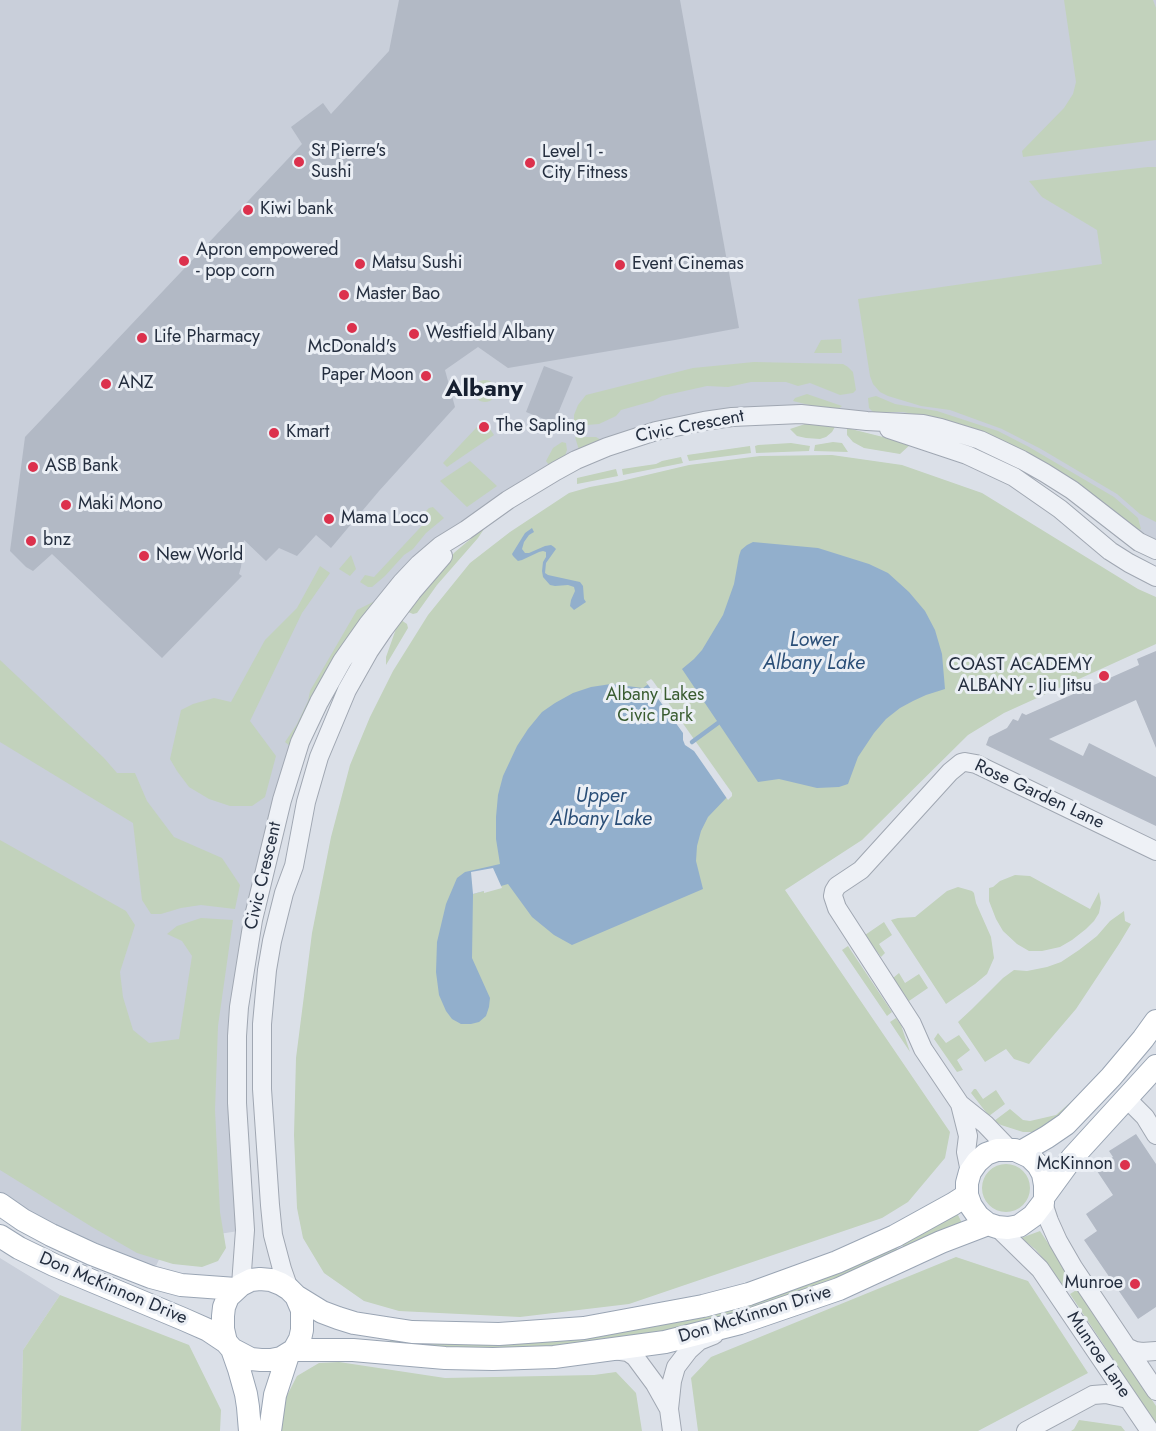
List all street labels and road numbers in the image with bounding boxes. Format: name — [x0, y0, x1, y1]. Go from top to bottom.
street label: Civic Crescent — [634, 406, 746, 448]
street label: Rose Garden Lane — [971, 756, 1107, 834]
street label: Civic Crescent — [241, 820, 287, 932]
street label: Don McKinnon Drive — [36, 1248, 190, 1330]
street label: Don McKinnon Drive — [676, 1281, 834, 1349]
street label: Munroe Lane — [1061, 1308, 1135, 1402]

